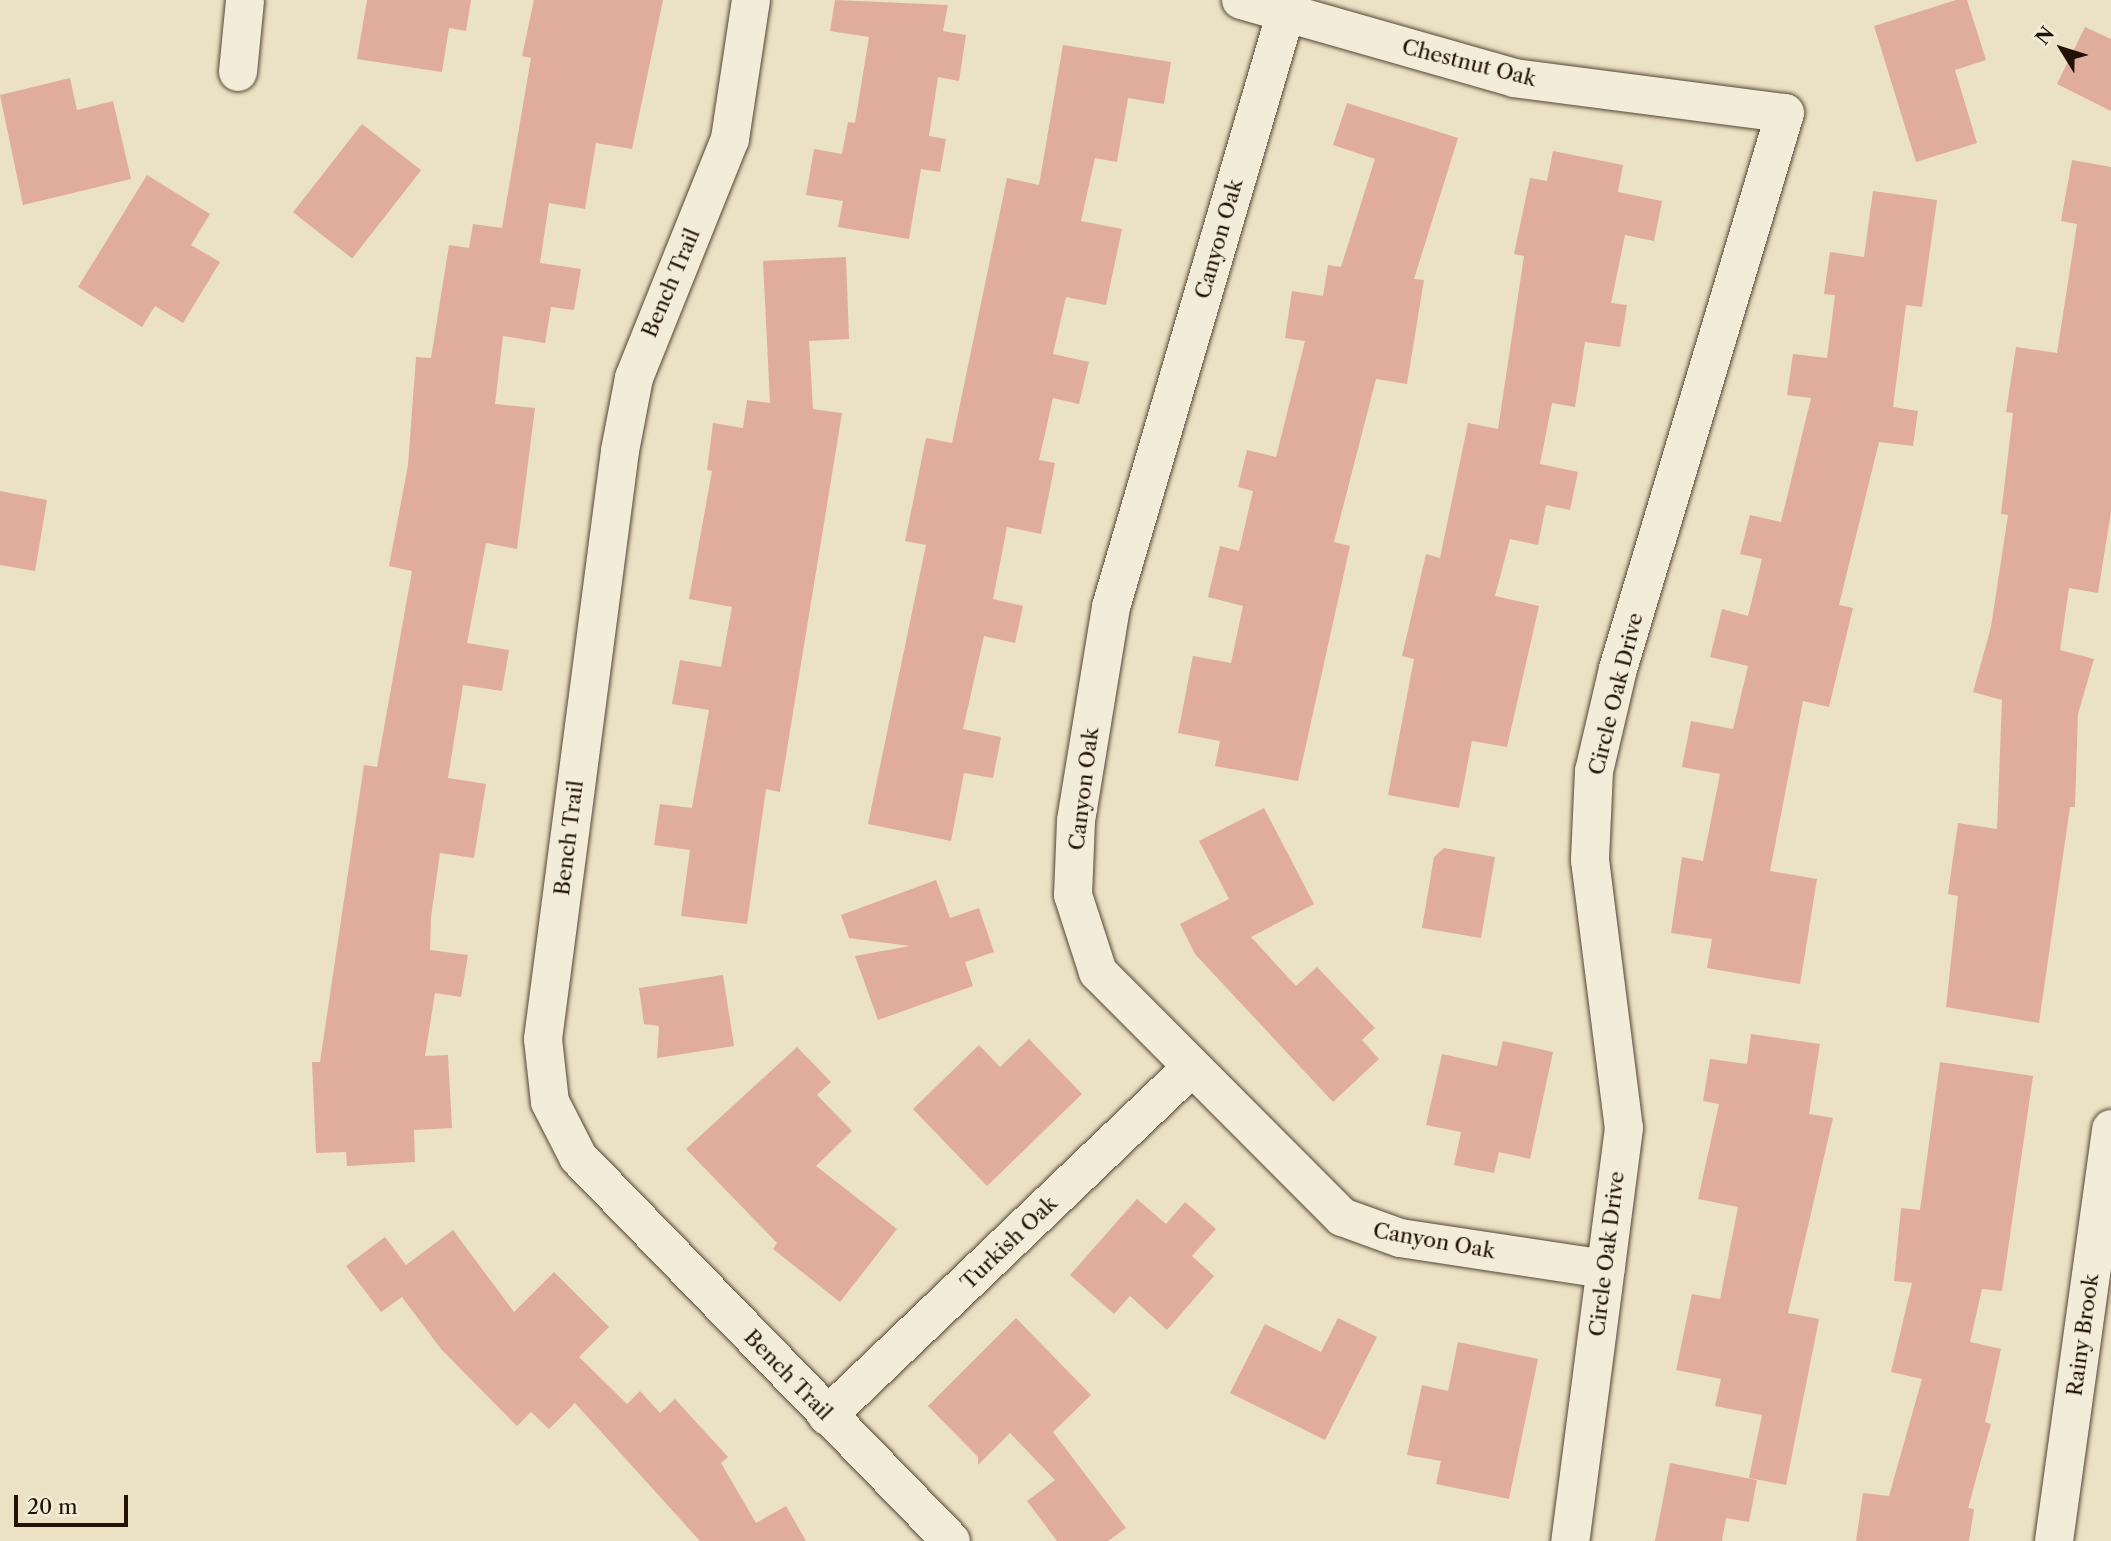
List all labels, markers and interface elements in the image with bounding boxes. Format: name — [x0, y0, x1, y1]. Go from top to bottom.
north arrow — [2027, 14, 2097, 84]
text: N — [2031, 22, 2059, 49]
street label: Chestnut Oak — [1399, 34, 1539, 92]
street label: Canyon Oak — [1190, 176, 1248, 302]
street label: Bench Trail — [637, 225, 705, 341]
street label: Circle Oak Drive — [1584, 610, 1648, 778]
street label: Canyon Oak — [1064, 726, 1104, 852]
street label: Bench Trail — [549, 779, 589, 897]
street label: Circle Oak Drive — [1584, 1170, 1630, 1338]
street label: Turkish Oak — [956, 1191, 1062, 1295]
street label: Canyon Oak — [1371, 1218, 1497, 1264]
street label: Rainy Brook — [2062, 1272, 2104, 1398]
street label: Bench Trail — [739, 1324, 837, 1426]
scale bar — [18, 1482, 131, 1526]
text: 20 m — [27, 1494, 78, 1519]

